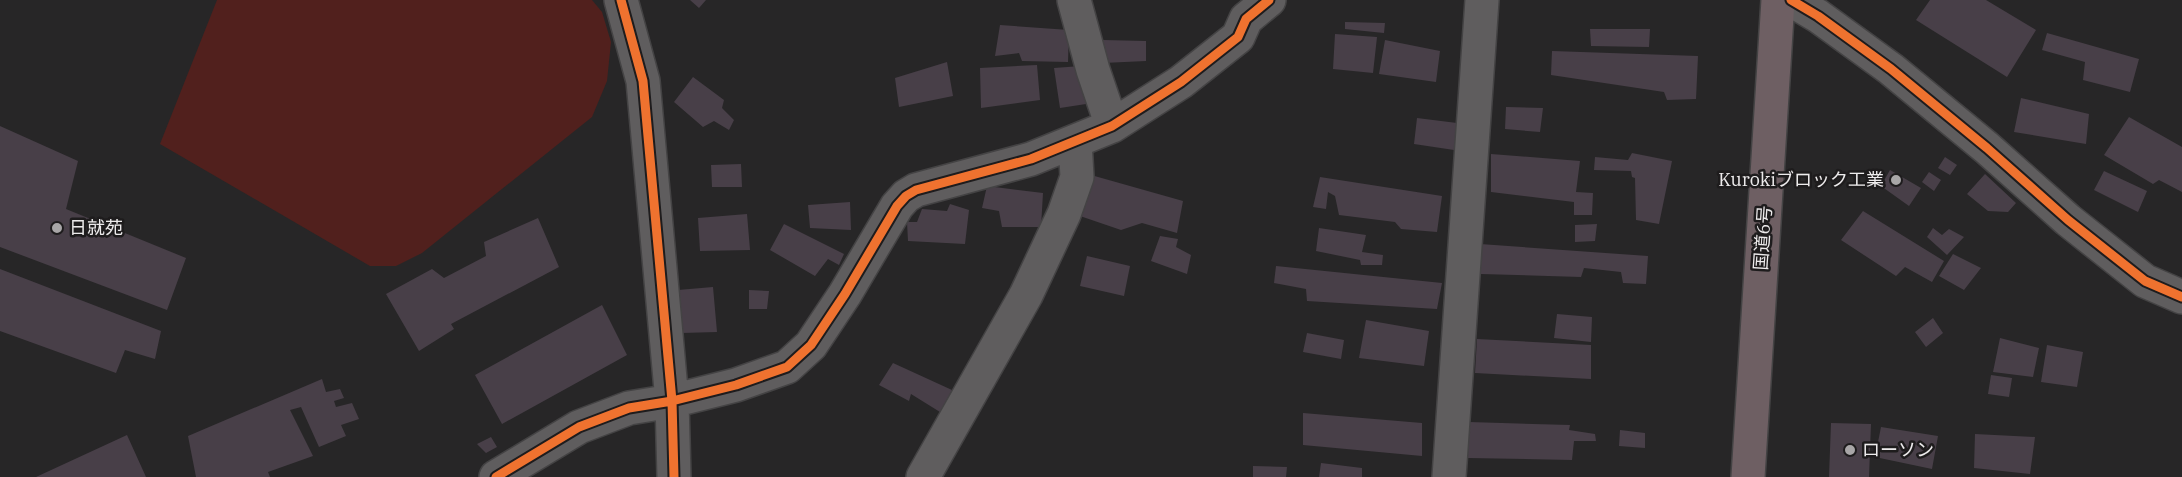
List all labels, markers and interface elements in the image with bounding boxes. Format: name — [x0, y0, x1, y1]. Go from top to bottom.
place label: Kurokiブロック工業 — [1718, 168, 1884, 191]
marker: Kurokiブロック工業 — [1889, 173, 1903, 187]
street label: 国道6号 — [1749, 205, 1776, 271]
place label: 日就苑 — [69, 216, 123, 239]
marker: 日就苑 — [50, 221, 64, 235]
place label: ローソン — [1862, 438, 1934, 461]
marker: ローソン — [1843, 443, 1857, 457]

